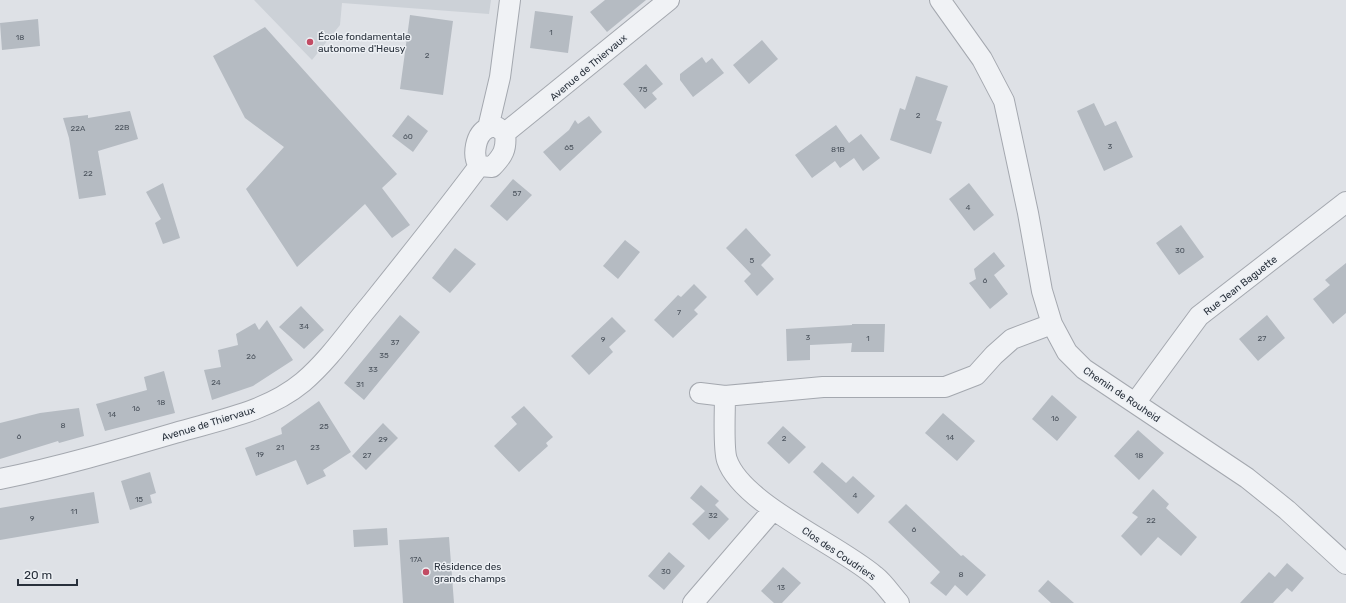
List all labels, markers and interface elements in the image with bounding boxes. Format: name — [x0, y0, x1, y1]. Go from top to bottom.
house number: 1 — [549, 28, 553, 37]
place label: École fondamentale autonome d'Heusy — [318, 31, 411, 55]
street label: Avenue de Thiervaux — [548, 32, 630, 104]
house number: 18 — [16, 33, 24, 42]
marker: École fondamentale autonome d'Heusy — [305, 37, 315, 47]
house number: 2 — [425, 51, 430, 60]
house number: 75 — [639, 85, 648, 94]
house number: 2 — [916, 111, 921, 120]
house number: 22B — [115, 123, 129, 132]
house number: 22A — [71, 124, 86, 133]
house number: 60 — [403, 132, 413, 141]
house number: 3 — [1108, 142, 1113, 151]
house number: 65 — [564, 143, 574, 152]
house number: 81B — [831, 145, 845, 154]
house number: 22 — [83, 169, 93, 178]
house number: 57 — [513, 189, 521, 198]
house number: 4 — [966, 203, 971, 212]
house number: 30 — [1175, 246, 1185, 255]
street label: Rue Jean Baguette — [1202, 253, 1280, 318]
house number: 5 — [750, 256, 755, 265]
house number: 6 — [983, 276, 988, 285]
house number: 7 — [677, 308, 681, 317]
house number: 34 — [299, 322, 309, 331]
house number: 3 — [806, 333, 811, 342]
house number: 1 — [866, 334, 870, 343]
house number: 27 — [1258, 334, 1266, 343]
house number: 9 — [601, 335, 606, 344]
house number: 37 — [391, 338, 399, 347]
house number: 35 — [379, 351, 389, 360]
house number: 26 — [246, 352, 256, 361]
house number: 33 — [368, 365, 378, 374]
street label: Chemin de Rouheid — [1081, 365, 1162, 425]
house number: 24 — [211, 378, 221, 387]
house number: 31 — [356, 380, 364, 389]
house number: 18 — [157, 398, 165, 407]
house number: 16 — [132, 404, 140, 413]
street label: Avenue de Thiervaux — [160, 404, 257, 444]
house number: 14 — [108, 410, 116, 419]
house number: 16 — [1051, 414, 1059, 423]
house number: 8 — [60, 421, 66, 430]
house number: 25 — [319, 422, 329, 431]
house number: 6 — [17, 432, 22, 441]
house number: 14 — [946, 433, 954, 442]
house number: 2 — [782, 434, 787, 443]
house number: 29 — [378, 435, 388, 444]
house number: 21 — [276, 443, 284, 452]
house number: 23 — [310, 443, 320, 452]
house number: 19 — [256, 450, 264, 459]
house number: 27 — [363, 451, 371, 460]
house number: 18 — [1135, 451, 1143, 460]
house number: 4 — [853, 491, 858, 500]
house number: 15 — [135, 495, 143, 504]
house number: 11 — [71, 507, 77, 516]
house number: 32 — [708, 511, 718, 520]
house number: 9 — [30, 514, 35, 523]
house number: 22 — [1146, 516, 1156, 525]
street label: Clos des Coudriers — [799, 525, 878, 583]
house number: 6 — [912, 525, 917, 534]
house number: 17A — [410, 555, 423, 564]
scale bar — [18, 561, 77, 587]
place label: Résidence des grands champs — [434, 561, 506, 585]
marker: Résidence des grands champs — [421, 567, 431, 577]
house number: 30 — [661, 567, 671, 576]
text: 20 m — [24, 568, 52, 582]
house number: 8 — [958, 570, 964, 579]
house number: 13 — [777, 583, 785, 592]

